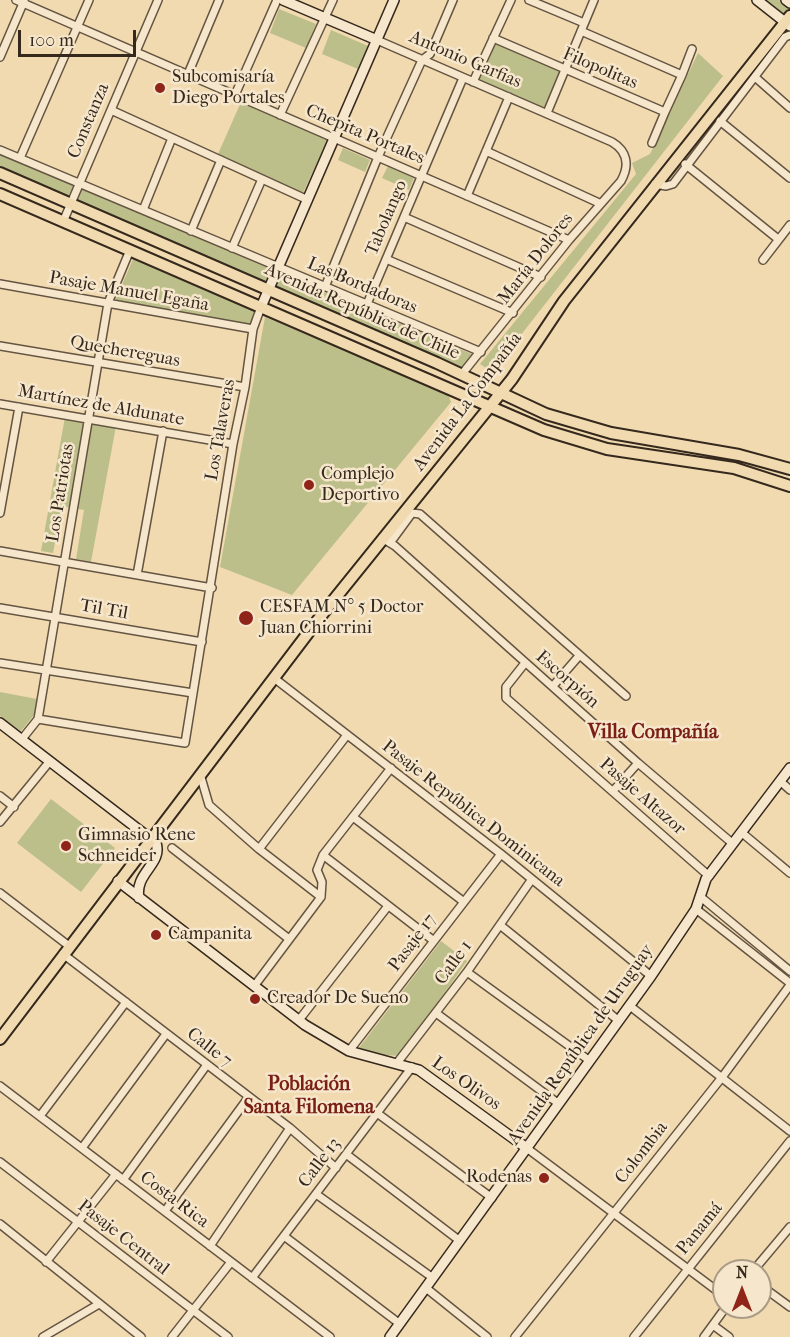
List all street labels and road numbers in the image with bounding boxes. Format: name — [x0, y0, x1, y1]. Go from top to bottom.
street label: Antonio Garfias — [406, 27, 524, 93]
street label: Filopolitas — [559, 44, 641, 94]
street label: Constanza — [63, 80, 115, 162]
street label: Chepita Portales — [302, 100, 428, 170]
street label: Tabolango — [361, 177, 413, 259]
street label: María Dolores — [494, 209, 578, 309]
street label: Las Bordadoras — [304, 253, 420, 319]
street label: Avenida República de Chile — [261, 259, 463, 365]
street label: Pasaje Manuel Egaña — [47, 267, 211, 317]
street label: Avenida La Compañía — [409, 328, 527, 476]
street label: Quechereguas — [68, 332, 182, 372]
street label: Los Talaveras — [201, 378, 241, 482]
street label: Martínez de Aldunate — [16, 381, 186, 431]
street label: Los Patriotas — [43, 442, 79, 544]
street label: Til Til — [78, 595, 130, 625]
street label: Escorpión — [531, 647, 603, 713]
street label: Pasaje República Dominicana — [377, 736, 569, 892]
street label: Pasaje Altazor — [594, 754, 690, 840]
street label: Pasaje 17 — [384, 910, 442, 976]
street label: Calle 1 — [431, 937, 477, 989]
street label: Avenida República de Uruguay — [503, 941, 659, 1149]
street label: Calle 7 — [182, 1024, 236, 1072]
street label: Los Olivos — [427, 1052, 505, 1116]
street label: Colombia — [611, 1118, 673, 1188]
street label: Calle 13 — [294, 1134, 346, 1192]
street label: Costa Rica — [135, 1167, 213, 1233]
street label: Pasaje Central — [73, 1196, 173, 1280]
street label: Panamá — [672, 1198, 728, 1260]

